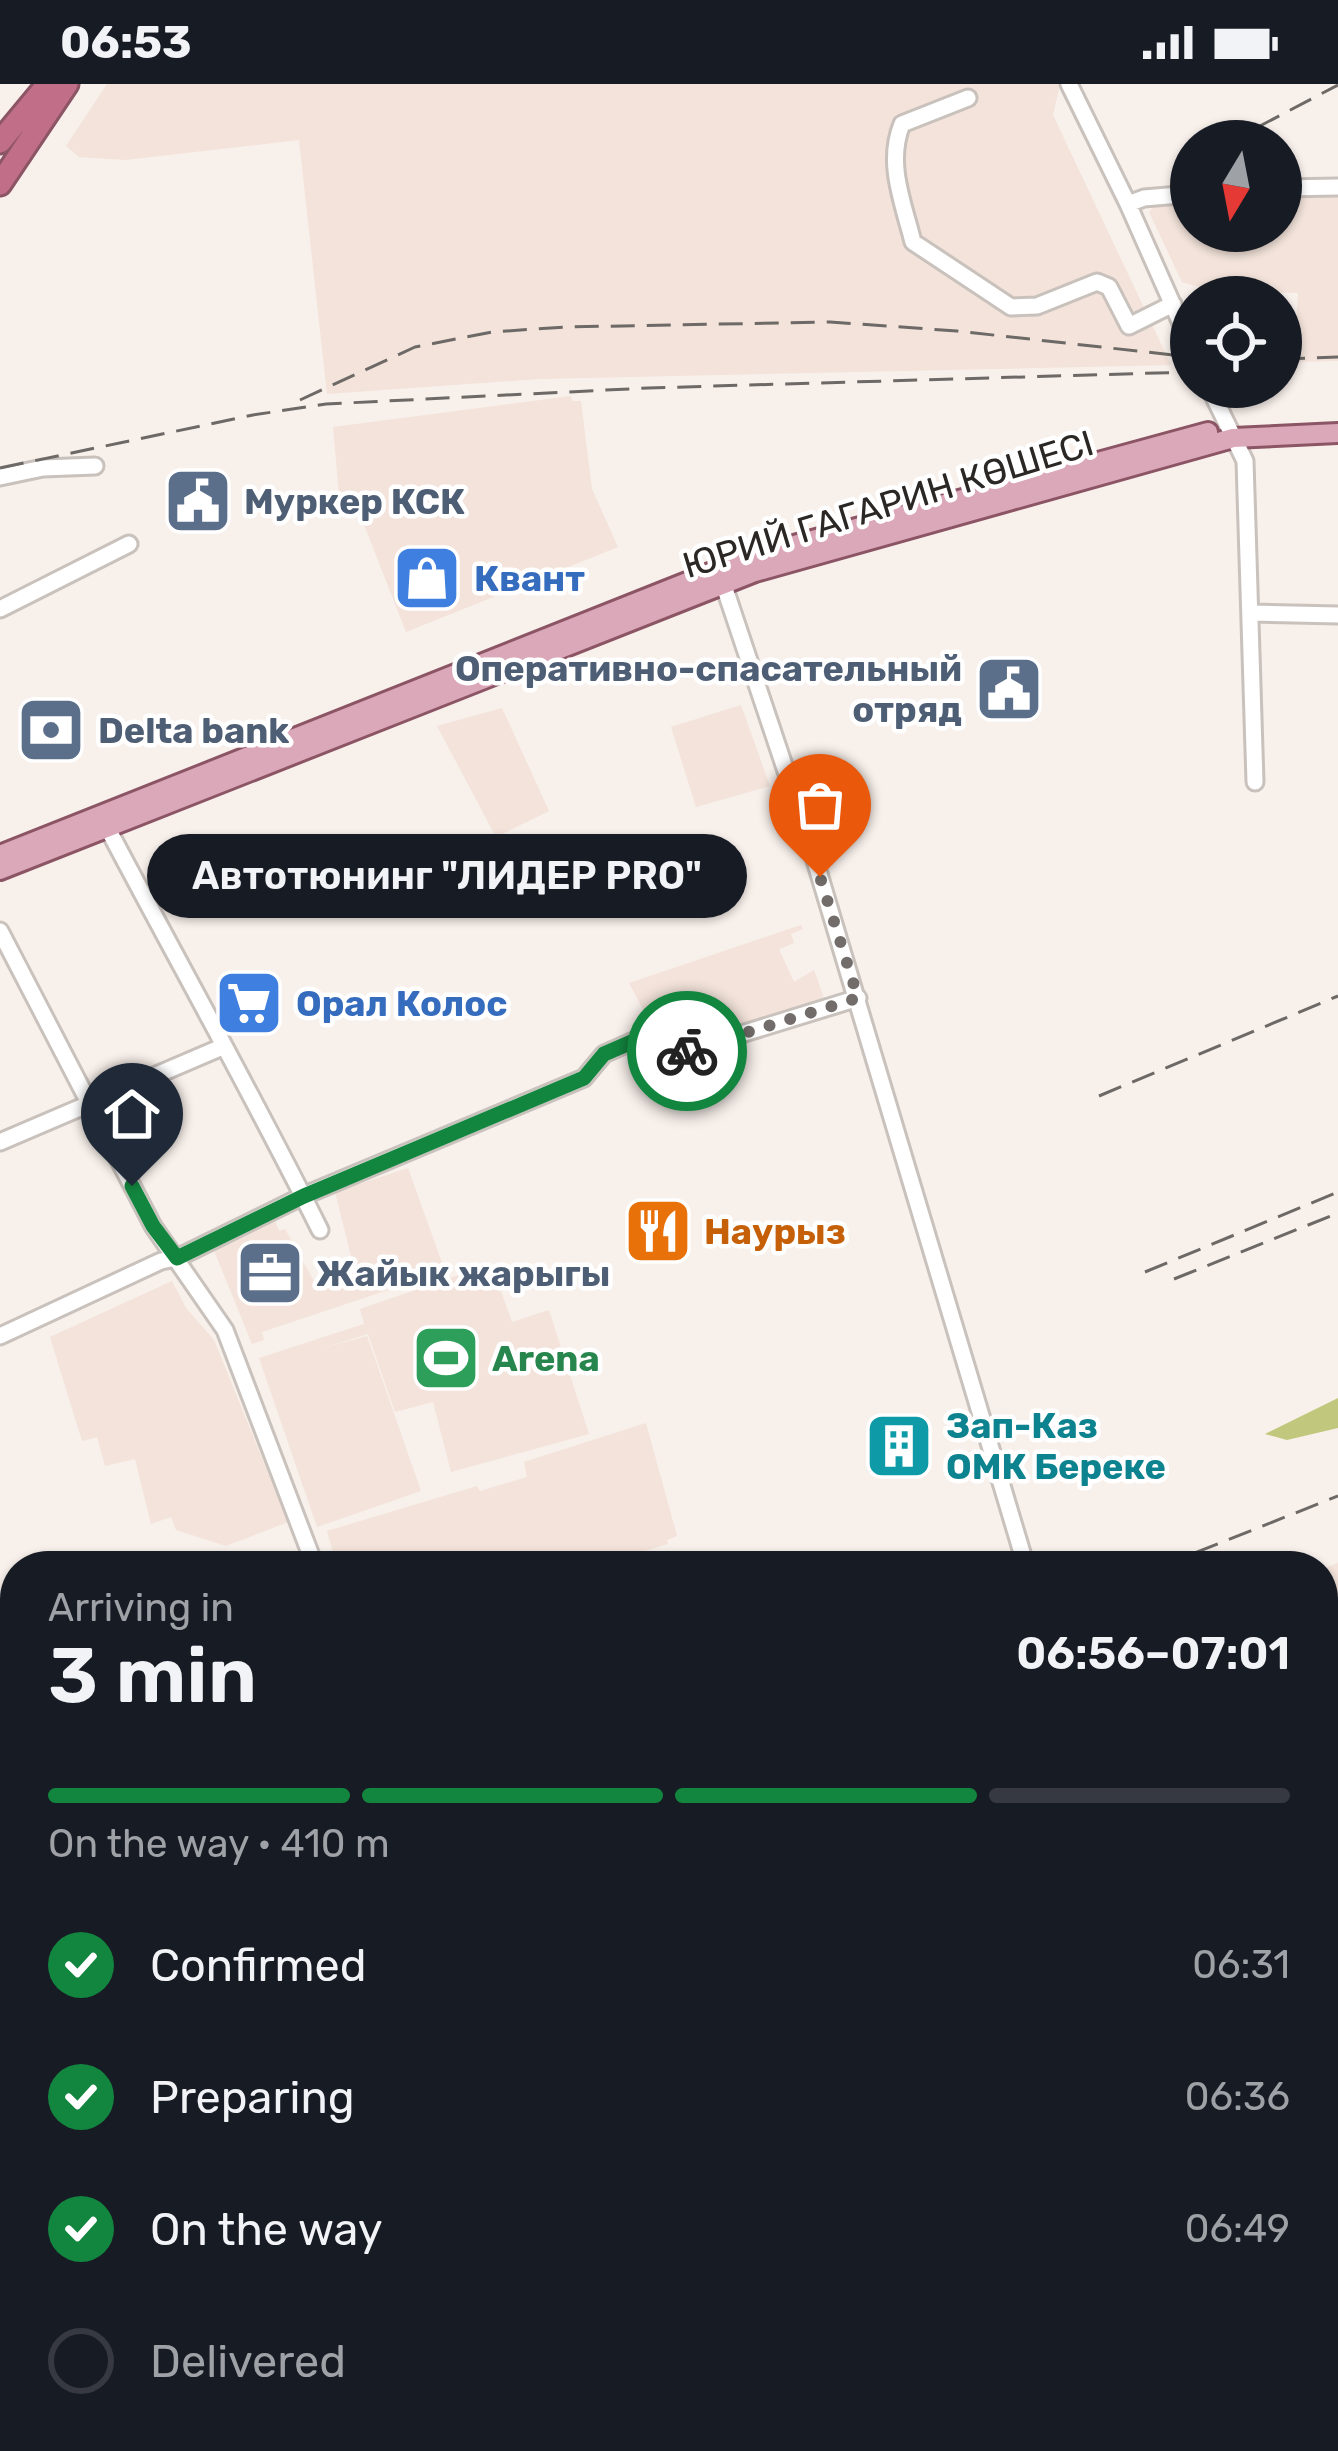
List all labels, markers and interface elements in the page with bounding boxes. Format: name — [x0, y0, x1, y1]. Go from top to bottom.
text: 06:53 — [60, 16, 192, 69]
north arrow — [1170, 120, 1302, 252]
map controls — [1170, 120, 1302, 408]
button: locate — [1170, 276, 1302, 408]
street label: ЮРИЙ ГАГАРИН КӨШЕСІ — [677, 421, 1099, 587]
public building icon: Муркер КСК — [163, 466, 233, 536]
place label: Муркер КСК — [244, 480, 465, 523]
shop icon: Квант — [392, 543, 462, 613]
place label: Квант — [474, 557, 585, 600]
place label: Оперативно-спасательный отряд — [455, 647, 962, 731]
public building icon: Оперативно-спасательный отряд — [974, 654, 1044, 724]
bank icon: Delta bank — [16, 695, 86, 765]
place label: Delta bank — [98, 709, 289, 752]
pin — [769, 754, 871, 877]
icon: bag — [787, 772, 853, 838]
callout: Автотюнинг "ЛИДЕР PRO" — [148, 835, 748, 919]
text: Автотюнинг "ЛИДЕР PRO" — [192, 853, 702, 899]
supermarket icon: Орал Колос — [214, 968, 284, 1038]
place label: Орал Колос — [296, 982, 507, 1025]
courier — [627, 991, 747, 1111]
icon: bike — [654, 1018, 720, 1084]
pin — [81, 1063, 183, 1186]
icon: home — [99, 1081, 165, 1147]
restaurant icon: Наурыз — [623, 1196, 693, 1266]
place label: Наурыз — [704, 1210, 846, 1253]
office icon: Жайык жарыгы — [235, 1238, 305, 1308]
place label: Жайык жарыгы — [316, 1252, 610, 1295]
sports icon: Arena — [411, 1323, 481, 1393]
place label: Arena — [492, 1337, 600, 1380]
place label: Зап-Каз ОМК Береке — [946, 1404, 1166, 1488]
building icon: Зап-Каз ОМК Береке — [864, 1411, 934, 1481]
text: Arriving in — [48, 1585, 234, 1631]
text: 06:56–07:01 — [1016, 1627, 1290, 1680]
text: 3 min — [48, 1629, 257, 1722]
text: On the way · 410 m — [48, 1821, 390, 1867]
icon: check — [48, 1932, 114, 1998]
text: Confirmed — [150, 1939, 367, 1992]
text: 06:31 — [1192, 1942, 1290, 1988]
icon: check — [48, 2064, 114, 2130]
text: Preparing — [150, 2071, 355, 2124]
text: 06:36 — [1185, 2074, 1290, 2120]
icon: check — [48, 2196, 114, 2262]
text: On the way — [150, 2203, 383, 2256]
text: 06:49 — [1185, 2206, 1290, 2252]
text: Delivered — [150, 2335, 346, 2388]

